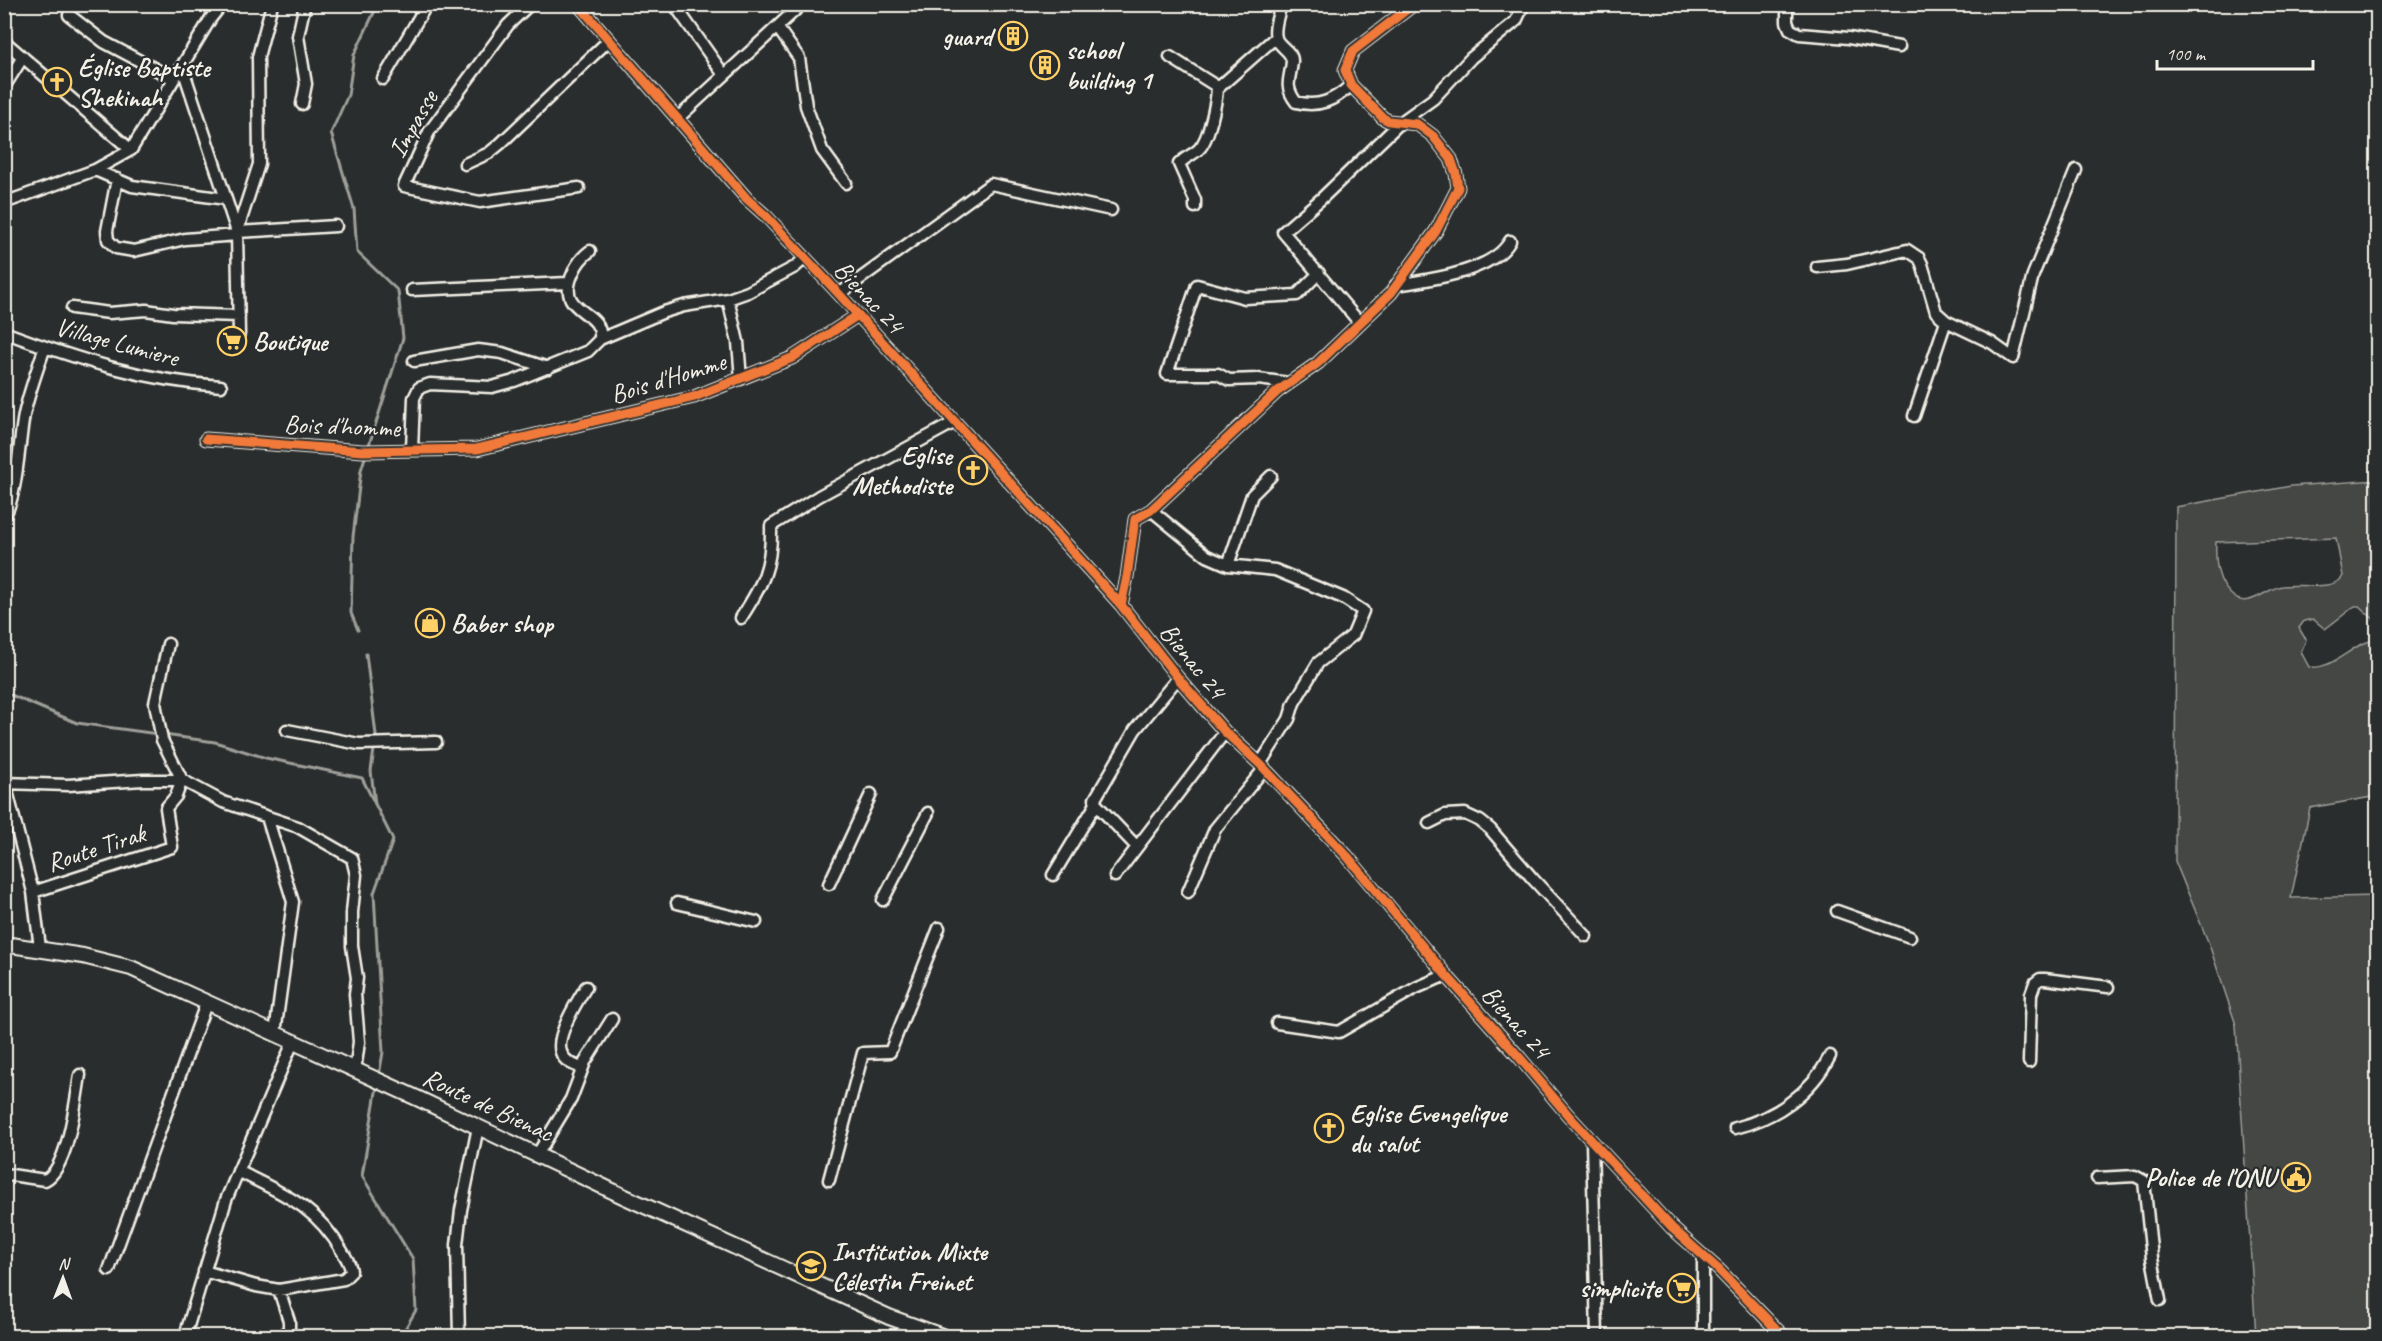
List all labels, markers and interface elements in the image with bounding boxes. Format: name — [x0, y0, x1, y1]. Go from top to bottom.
place label: guard — [942, 20, 997, 53]
building icon: guard — [997, 20, 1029, 52]
scale bar — [2157, 33, 2313, 71]
place label: school building 1 — [1066, 34, 1155, 97]
text: 100 m — [2166, 43, 2207, 65]
building icon: school building 1 — [1029, 49, 1061, 81]
place label: Église Baptiste Shekinah — [78, 51, 212, 114]
church icon: Église Baptiste Shekinah — [41, 66, 73, 98]
street label: Impasse — [381, 83, 446, 164]
street label: Bienac 24 — [827, 253, 913, 342]
street label: Village Lumiere — [52, 310, 185, 375]
supermarket icon: Boutique — [216, 325, 248, 357]
place label: Boutique — [253, 325, 330, 358]
street label: Bois d'Homme — [606, 344, 731, 411]
street label: Bois d'homme — [283, 407, 402, 445]
place label: Eglise Methodiste — [852, 439, 954, 502]
church icon: Eglise Methodiste — [957, 454, 989, 486]
shop icon: Baber shop — [414, 607, 446, 639]
place label: Baber shop — [451, 607, 555, 640]
street label: Bienac 24 — [1152, 616, 1235, 707]
street label: Route Tirak — [42, 816, 152, 879]
street label: Bienac 24 — [1474, 978, 1559, 1068]
street label: Route de Bienac — [418, 1060, 560, 1150]
place label: Eglise Evengelique du salut — [1350, 1097, 1509, 1160]
church icon: Eglise Evengelique du salut — [1313, 1112, 1345, 1144]
place label: Police de l'ONU — [2145, 1161, 2279, 1194]
public building icon: Police de l'ONU — [2280, 1161, 2312, 1193]
place label: Institution Mixte Célestin Freinet — [832, 1235, 989, 1298]
north arrow — [33, 1248, 93, 1308]
school or university icon: Institution Mixte Célestin Freinet — [795, 1250, 827, 1282]
text: N — [58, 1254, 71, 1274]
place label: simplicite — [1580, 1272, 1663, 1305]
supermarket icon: simplicite — [1666, 1272, 1698, 1304]

